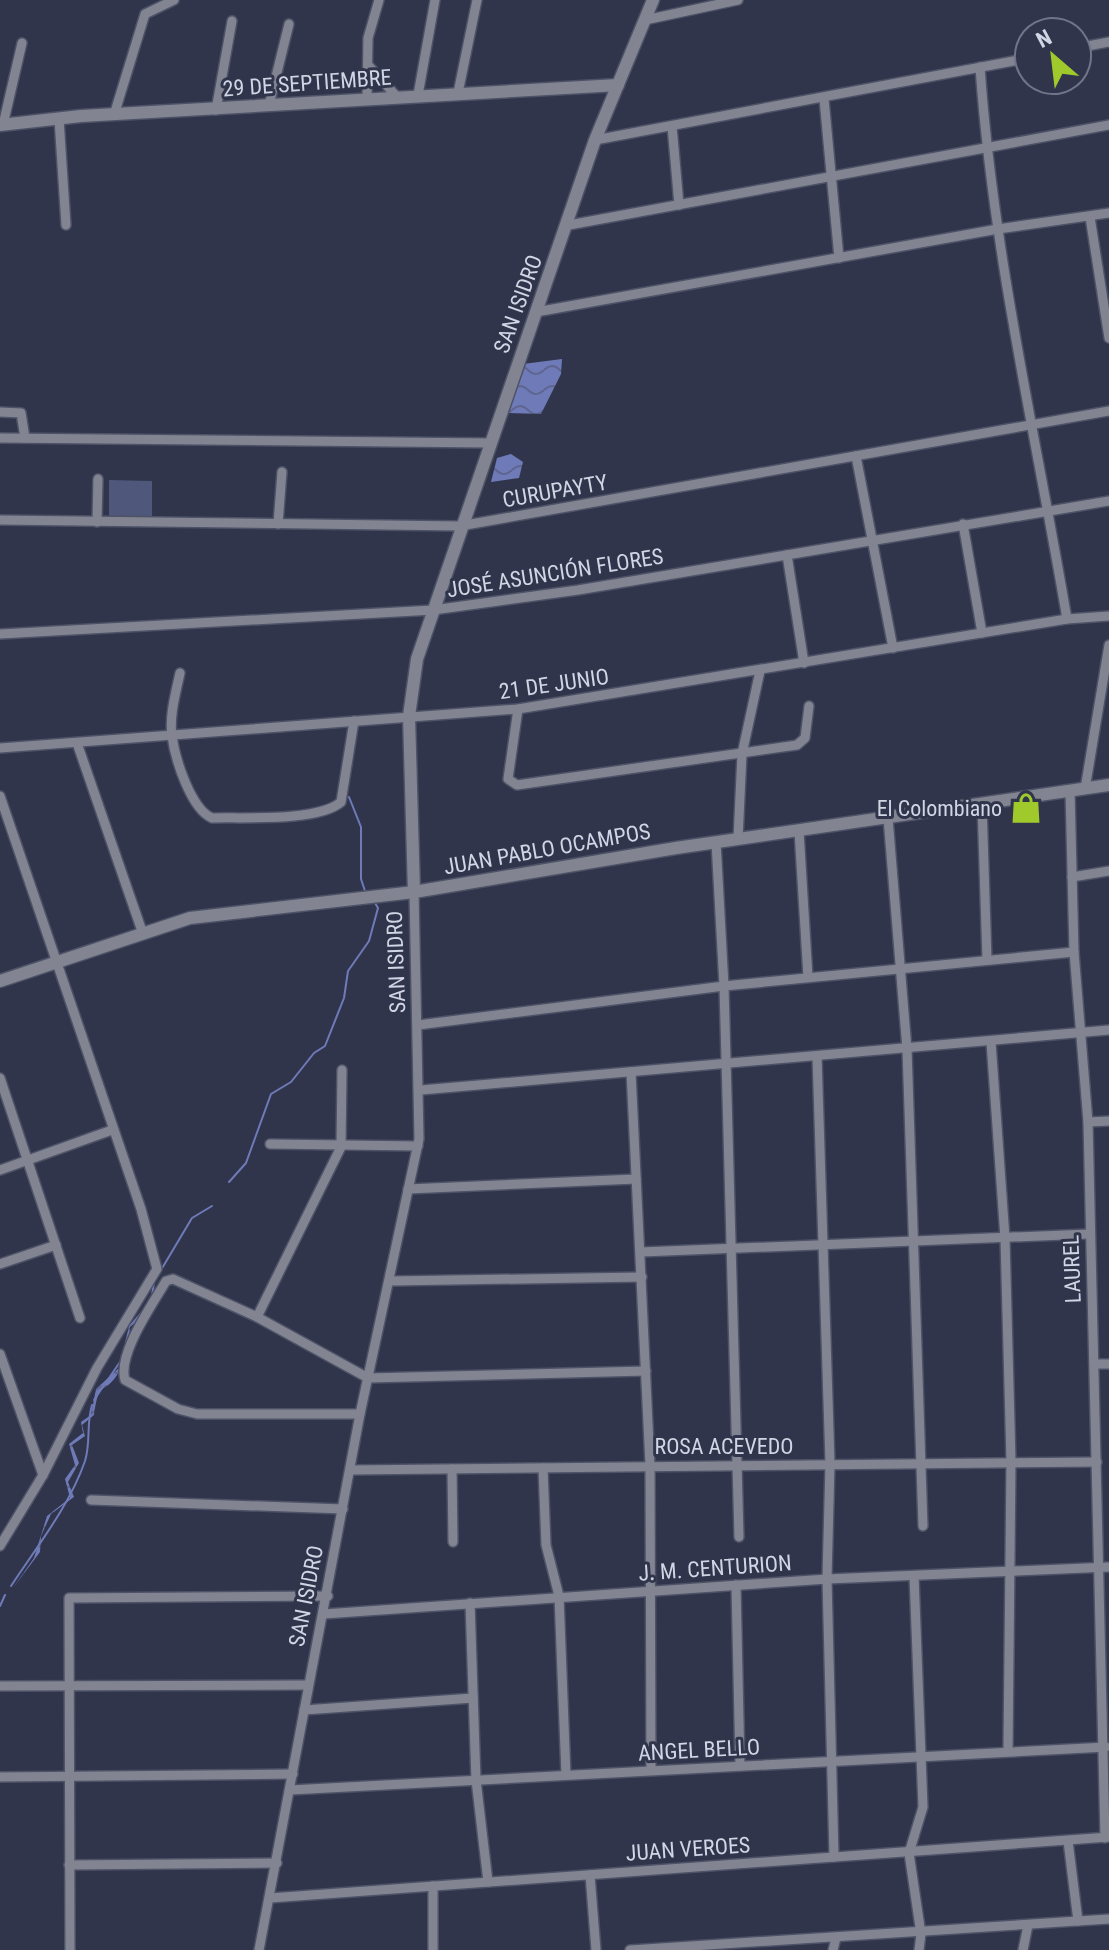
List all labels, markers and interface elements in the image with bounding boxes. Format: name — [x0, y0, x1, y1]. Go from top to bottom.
north arrow — [1013, 16, 1093, 96]
text: N — [1032, 25, 1056, 53]
street label: 29 DE SEPTIEMBRE — [222, 65, 392, 101]
street label: SAN ISIDRO — [489, 251, 547, 357]
street label: CURUPAYTY — [501, 469, 610, 513]
street label: JOSÉ ASUNCIÓN FLORES — [445, 543, 665, 602]
street label: 21 DE JUNIO — [497, 664, 611, 704]
shop icon: El Colombiano — [1009, 791, 1043, 825]
place label: El Colombiano — [877, 796, 1002, 821]
street label: JUAN PABLO OCAMPOS — [442, 819, 652, 879]
street label: SAN ISIDRO — [382, 910, 410, 1014]
street label: LAUREL — [1058, 1234, 1086, 1304]
street label: ROSA ACEVEDO — [654, 1434, 794, 1459]
street label: SAN ISIDRO — [284, 1543, 328, 1649]
street label: J. M. CENTURION — [638, 1550, 792, 1586]
street label: ANGEL BELLO — [637, 1734, 761, 1766]
street label: JUAN VEROES — [625, 1832, 751, 1866]

